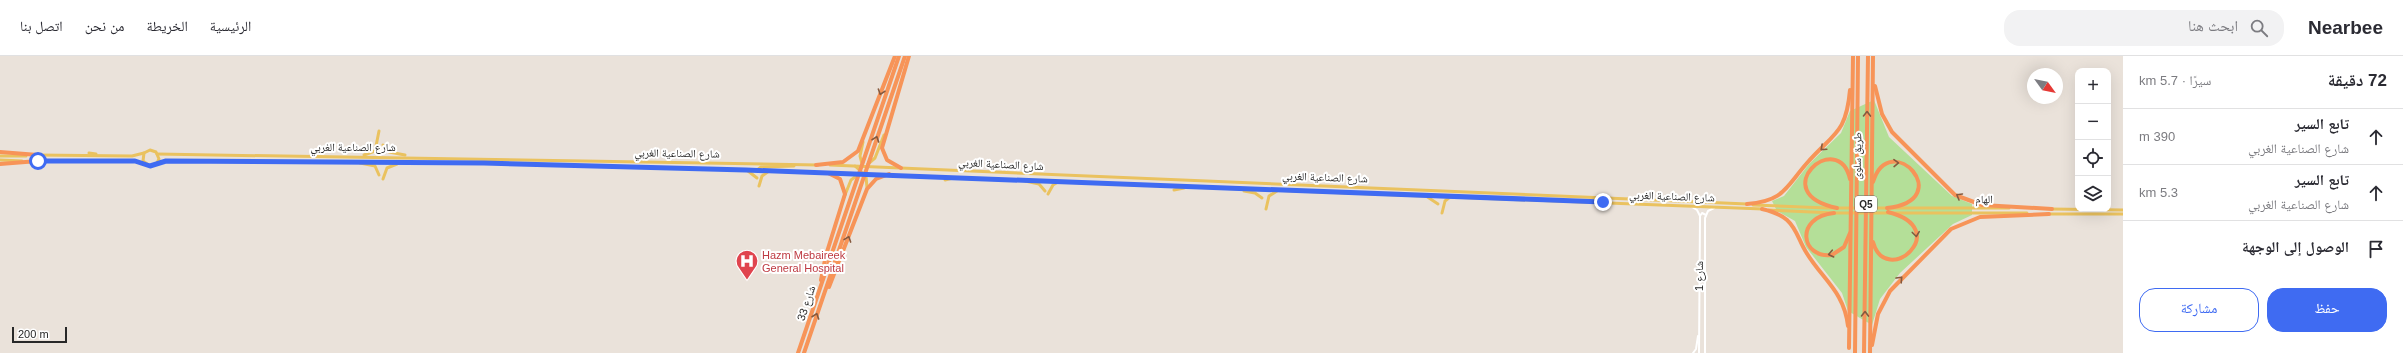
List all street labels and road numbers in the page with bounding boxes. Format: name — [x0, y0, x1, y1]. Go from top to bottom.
street label: طريق سلوى — [1851, 132, 1864, 180]
street label: شارع الصناعية الغربي — [310, 141, 396, 156]
street label: شارع الصناعية الغربي — [634, 146, 720, 163]
street label: شارع الصناعية الغربي — [958, 156, 1044, 175]
street label: شارع الصناعية الغربي — [1282, 170, 1368, 187]
street label: شارع الصناعية الغربي — [1629, 189, 1715, 206]
street label: الهام — [1975, 193, 1993, 206]
road number: Q5 — [1855, 196, 1877, 212]
street label: شارع 1 — [1693, 261, 1706, 291]
street label: شارع 33 — [794, 284, 819, 322]

